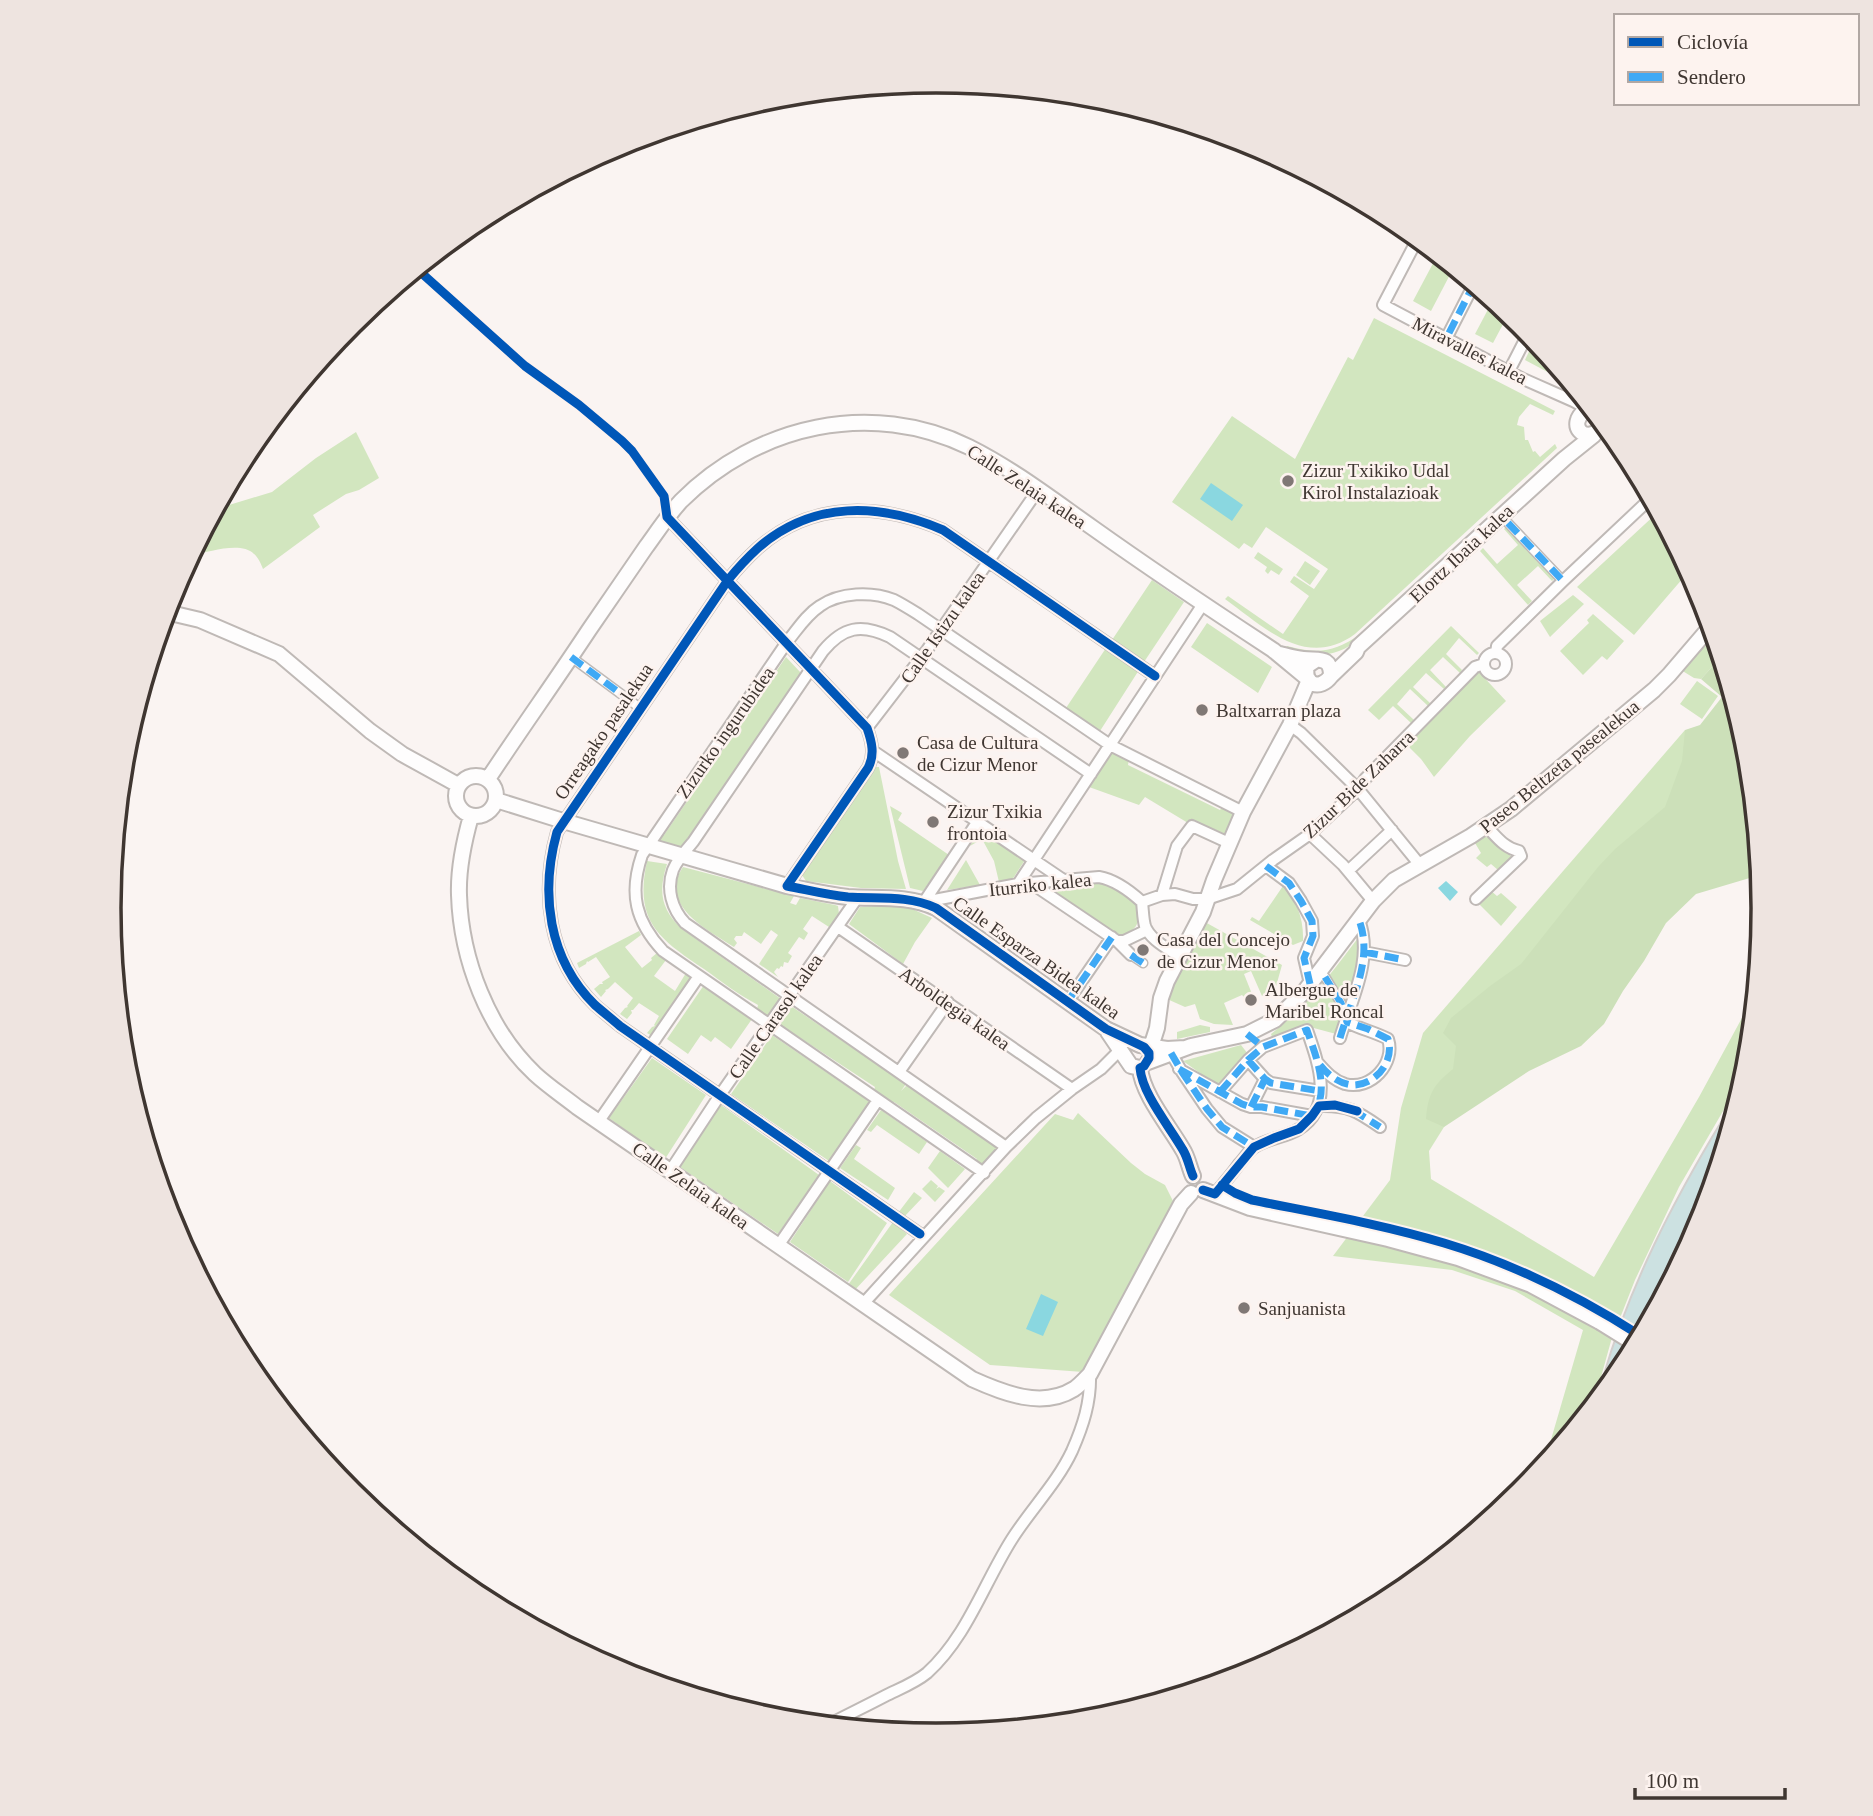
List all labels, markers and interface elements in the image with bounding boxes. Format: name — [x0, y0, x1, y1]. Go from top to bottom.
legend — [1614, 14, 1859, 105]
text: Ciclovía — [1677, 30, 1749, 54]
text: Sendero — [1677, 65, 1746, 89]
street label: Miravalles kalea — [1409, 312, 1531, 389]
street label: Calle Zelaia kalea — [964, 440, 1090, 533]
place label: Zizur Txikiko Udal Kirol Instalazioak — [1302, 460, 1449, 503]
marker: Zizur Txikiko Udal Kirol Instalazioak — [1280, 473, 1296, 489]
street label: Elortz Ibaia kalea — [1405, 500, 1518, 607]
street label: Calle Istizu kalea — [896, 567, 989, 687]
street label: Orreagako pasalekua — [550, 659, 657, 803]
street label: Zizurko ingurubidea — [672, 662, 779, 802]
street label: Paseo Beltzeta pasealekua — [1475, 695, 1644, 837]
place label: Baltxarran plaza — [1216, 700, 1342, 721]
marker: Baltxarran plaza — [1194, 702, 1210, 718]
street label: Zizur Bide Zaharra — [1299, 726, 1418, 842]
place label: Casa de Cultura de Cizur Menor — [917, 732, 1039, 775]
marker: Casa de Cultura de Cizur Menor — [895, 745, 911, 761]
place label: Zizur Txikia frontoia — [947, 801, 1043, 844]
marker: Zizur Txikia frontoia — [925, 814, 941, 830]
street label: Iturriko kalea — [988, 869, 1093, 900]
street label: Calle Esparza Bidea kalea — [949, 892, 1125, 1023]
place label: Casa del Concejo de Cizur Menor — [1157, 929, 1290, 972]
marker: Casa del Concejo de Cizur Menor — [1135, 942, 1151, 958]
street label: Calle Carasol kalea — [724, 949, 827, 1083]
street label: Arboldegia kalea — [895, 962, 1015, 1055]
place label: Albergue de Maribel Roncal — [1265, 979, 1384, 1022]
marker: Albergue de Maribel Roncal — [1243, 992, 1259, 1008]
street label: Calle Zelaia kalea — [629, 1137, 753, 1234]
place label: Sanjuanista — [1258, 1298, 1346, 1319]
marker: Sanjuanista — [1236, 1300, 1252, 1316]
scale bar — [1635, 1756, 1786, 1800]
text: 100 m — [1646, 1769, 1699, 1793]

